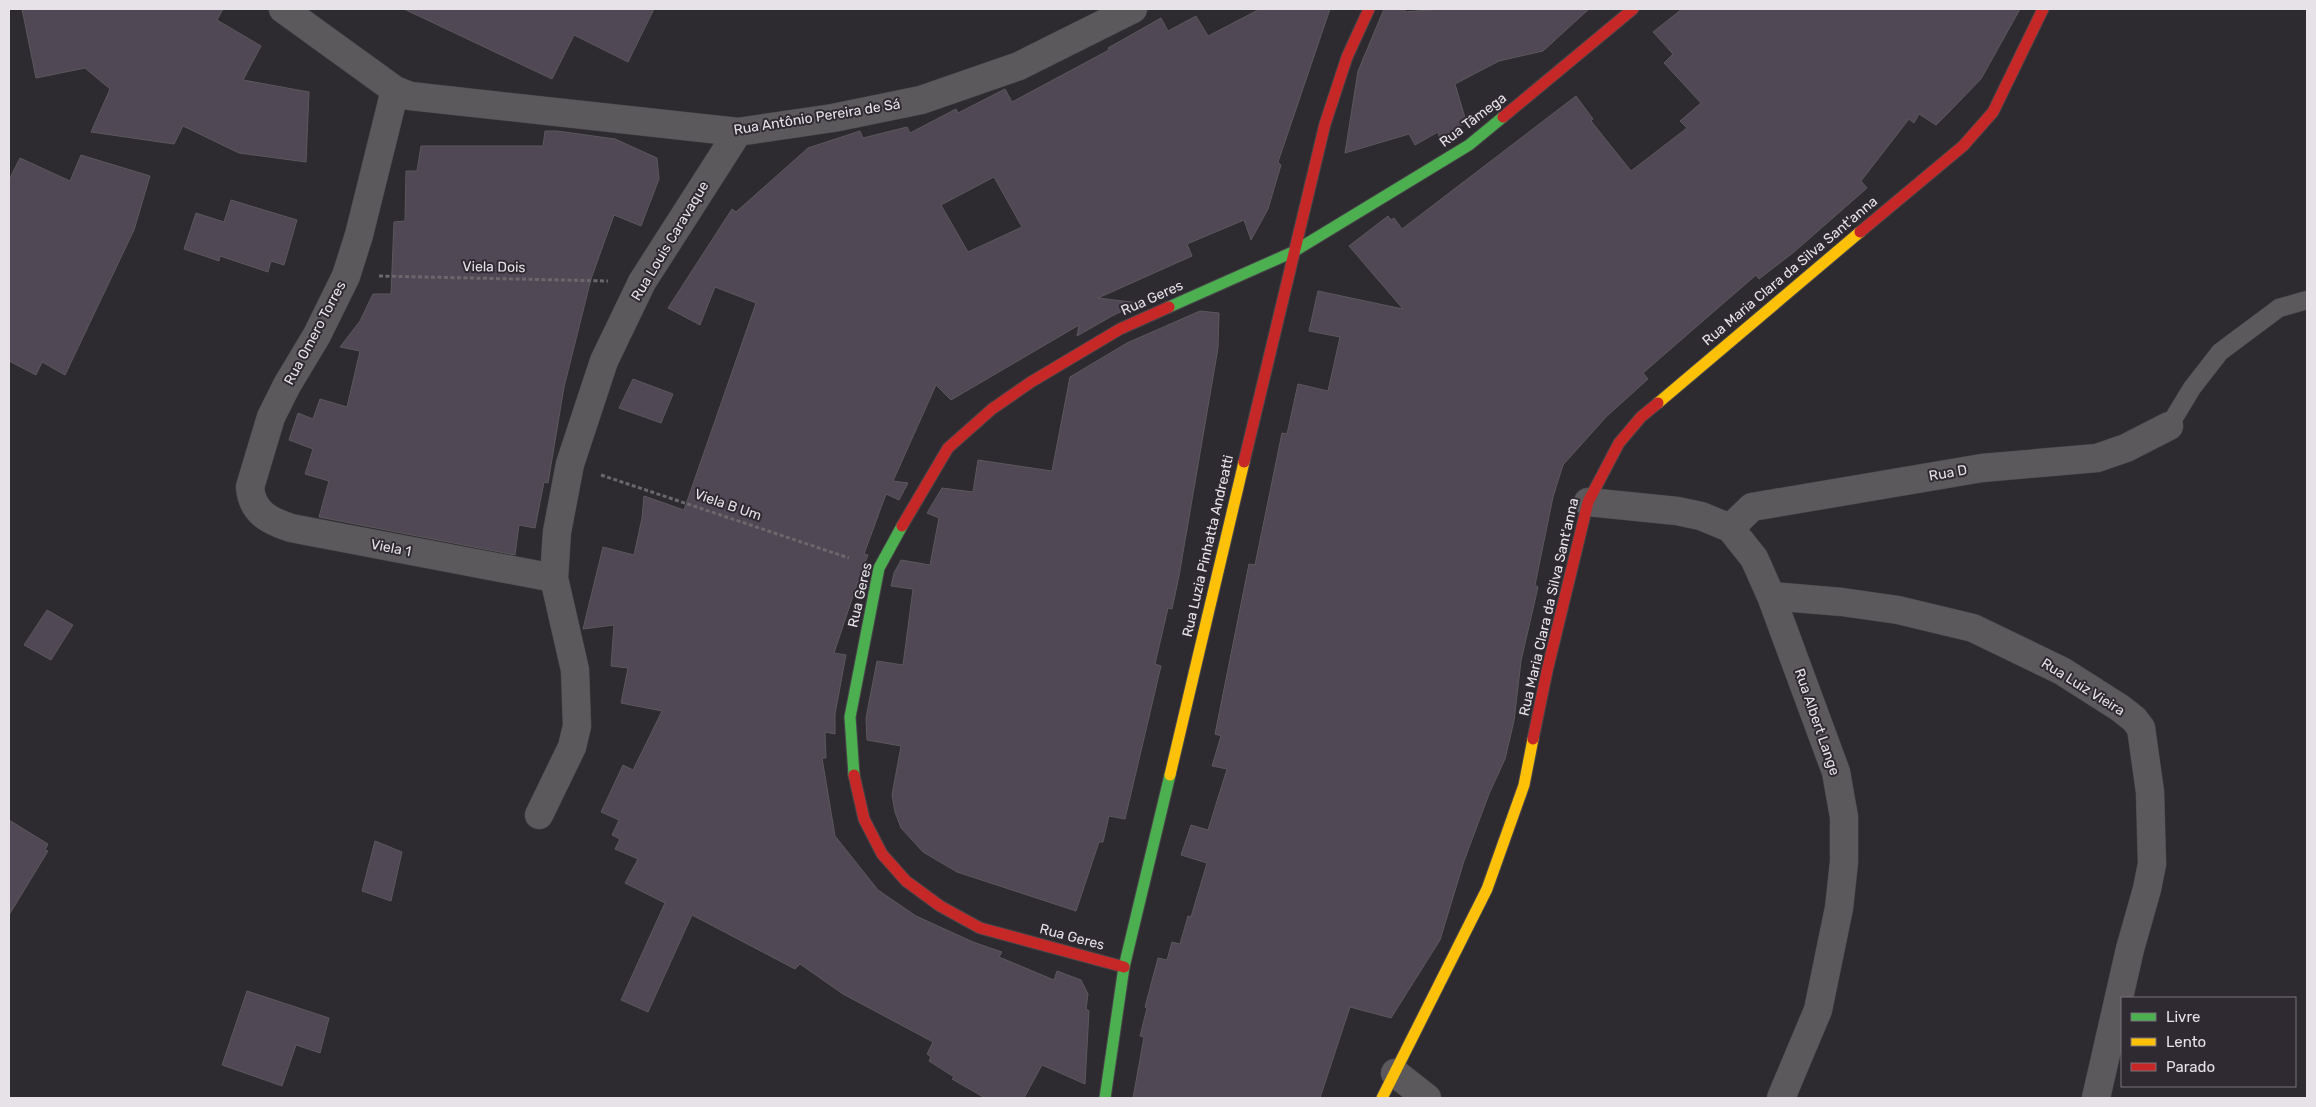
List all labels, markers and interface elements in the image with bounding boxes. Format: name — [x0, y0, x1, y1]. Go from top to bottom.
street label: Rua Tâmega — [1436, 89, 1510, 151]
street label: Rua Antônio Pereira de Sá — [732, 95, 902, 139]
street label: Rua Louis Caravaque — [628, 178, 713, 304]
street label: Rua Maria Clara da Silva Sant'anna — [1699, 193, 1881, 349]
street label: Viela Dois — [462, 258, 526, 276]
street label: Rua Geres — [1118, 277, 1186, 319]
street label: Rua Omero Torres — [280, 278, 350, 388]
street label: Rua Luzia Pinhatta Andreatti — [1179, 453, 1237, 639]
street label: Rua D — [1928, 461, 1968, 485]
street label: Viela B Um — [692, 486, 764, 524]
street label: Rua Maria Clara da Silva Sant'anna — [1516, 496, 1582, 718]
street label: Viela 1 — [369, 536, 413, 560]
street label: Rua Geres — [844, 561, 876, 629]
street label: Rua Luiz Vieira — [2038, 655, 2128, 719]
street label: Rua Albert Lange — [1791, 666, 1843, 778]
street label: Rua Geres — [1038, 920, 1106, 954]
legend — [2121, 997, 2296, 1087]
text: Livre — [2166, 1008, 2200, 1026]
text: Lento — [2166, 1033, 2206, 1051]
text: Parado — [2166, 1058, 2215, 1076]

